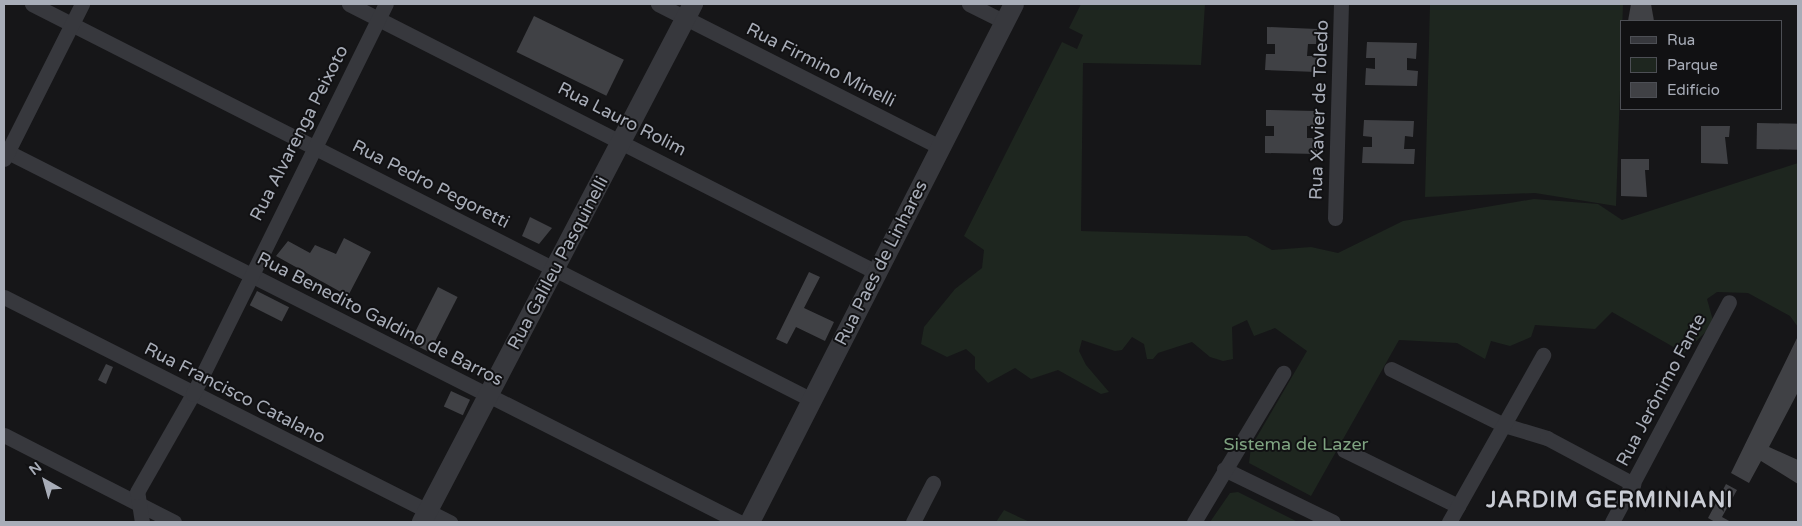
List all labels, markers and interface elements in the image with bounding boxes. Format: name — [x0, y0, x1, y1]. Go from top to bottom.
street label: Rua Firmino Minelli — [743, 18, 899, 112]
street label: Rua Xavier de Toledo — [1305, 20, 1333, 200]
legend — [1620, 20, 1782, 110]
text: Rua — [1667, 31, 1695, 49]
street label: Rua Alvarenga Peixoto — [245, 41, 353, 225]
text: Parque — [1667, 56, 1718, 74]
street label: Rua Lauro Rolim — [554, 77, 690, 161]
text: Edifício — [1667, 81, 1720, 99]
street label: Rua Pedro Pegoretti — [349, 135, 513, 233]
street label: Rua Galileu Pasquinelli — [503, 173, 613, 353]
street label: Rua Paes de Linhares — [830, 177, 932, 349]
street label: Rua Benedito Galdino de Barros — [253, 247, 507, 391]
street label: Rua Jerônimo Fante — [1612, 310, 1710, 470]
street label: Rua Francisco Catalano — [141, 338, 329, 448]
park label: Sistema de Lazer — [1224, 433, 1368, 455]
north arrow — [20, 456, 70, 506]
text: N — [26, 459, 45, 479]
district label: JARDIM GERMINIANI — [1484, 488, 1736, 514]

